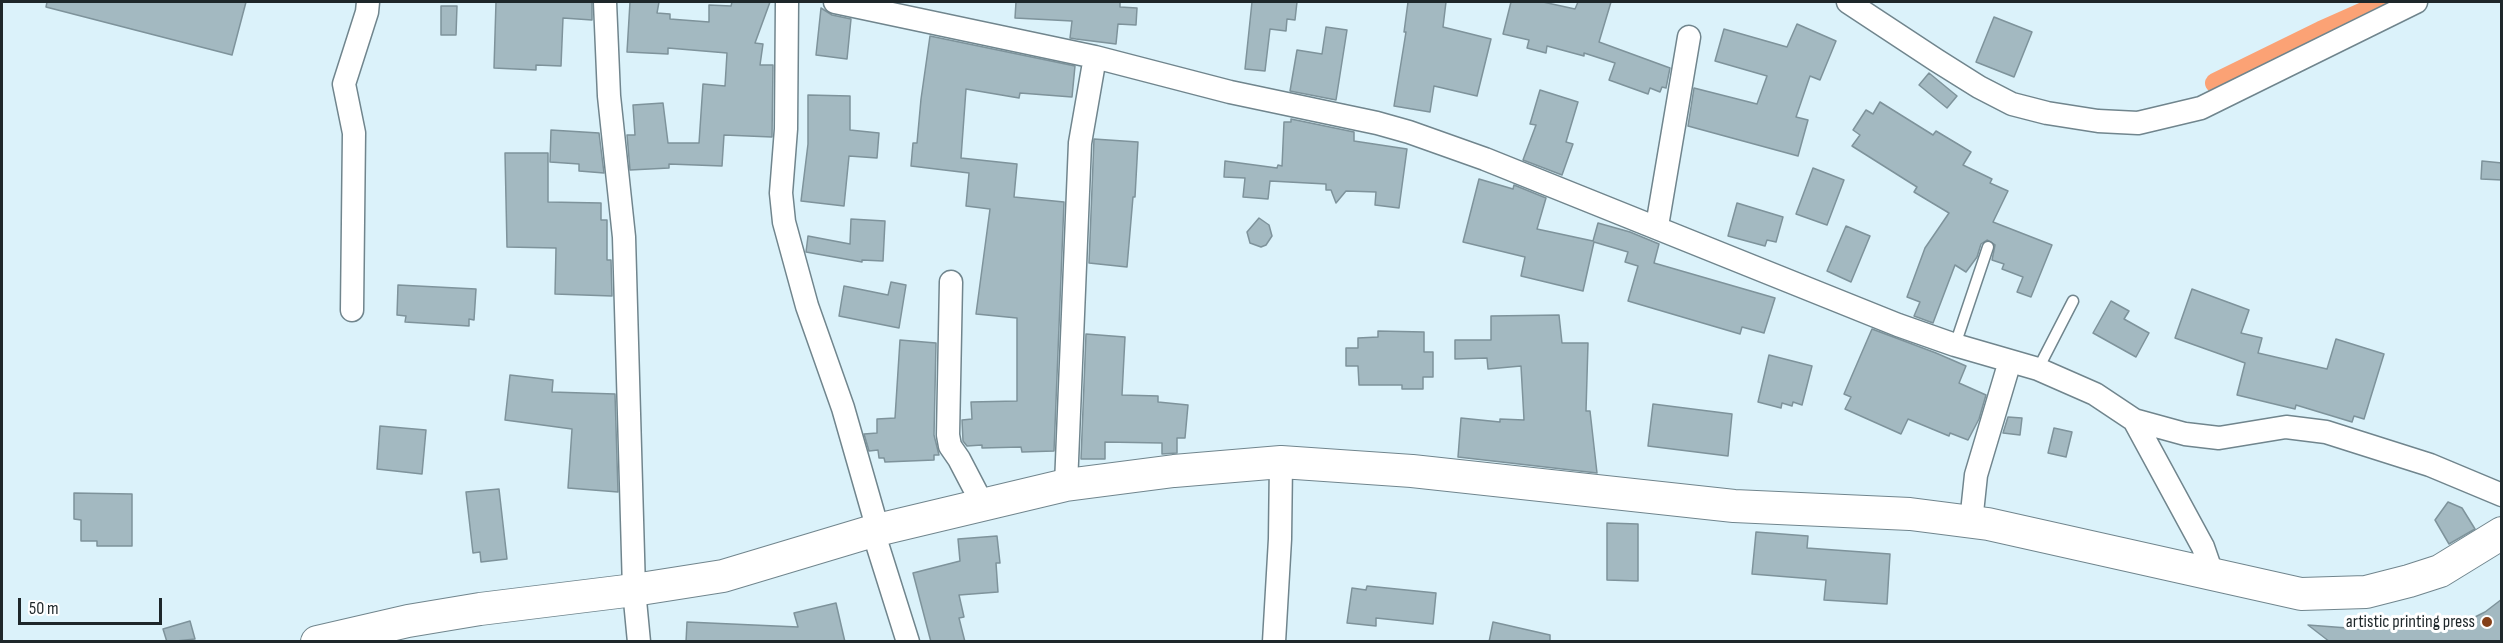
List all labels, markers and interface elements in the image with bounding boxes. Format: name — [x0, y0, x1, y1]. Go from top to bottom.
scale bar — [21, 586, 165, 624]
text: 50 m — [29, 598, 59, 619]
place label: artistic printing press — [2346, 611, 2475, 633]
marker: artistic printing press — [2480, 615, 2494, 629]

